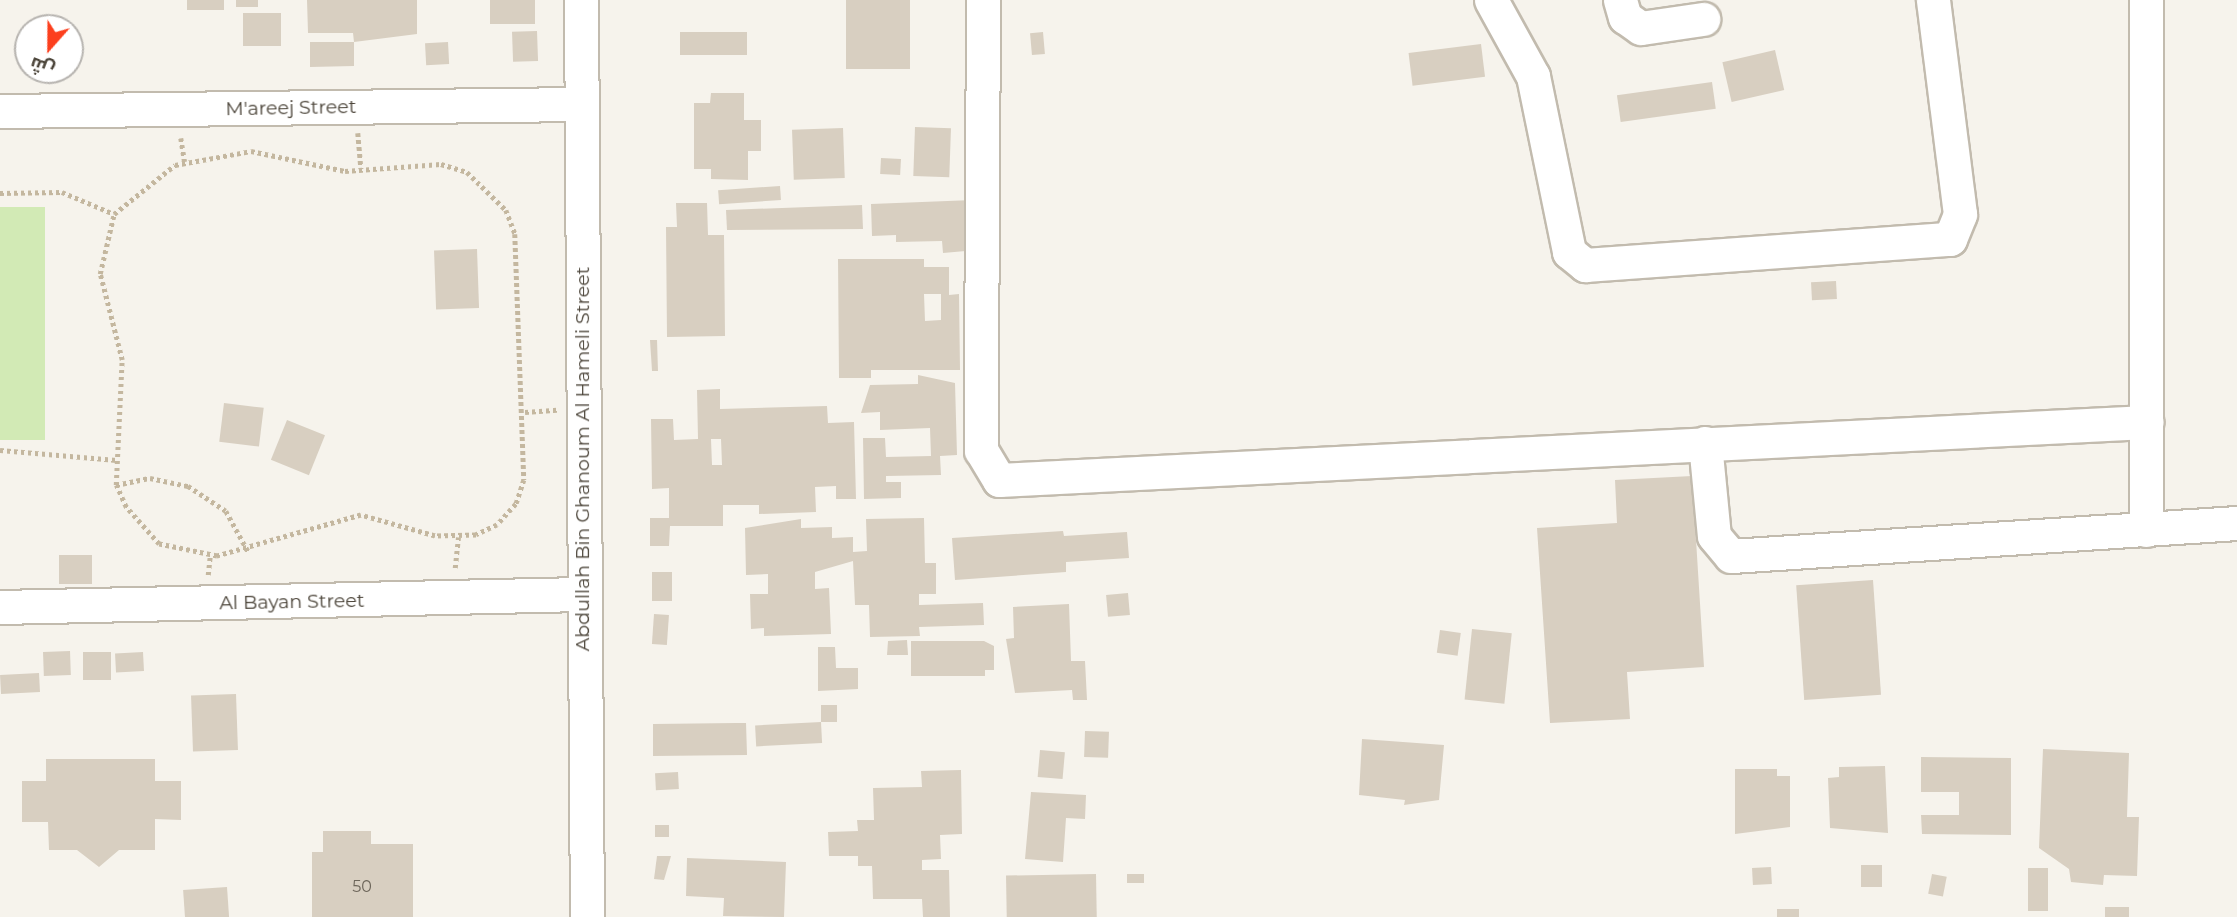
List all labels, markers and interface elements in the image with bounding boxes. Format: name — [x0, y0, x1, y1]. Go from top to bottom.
north arrow — [14, 14, 84, 84]
text: ش — [27, 52, 58, 82]
street label: M'areej Street — [225, 95, 357, 121]
street label: Abdullah Bin Ghanoum Al Hameli Street — [572, 267, 594, 651]
street label: Al Bayan Street — [219, 589, 365, 615]
house number: 50 — [352, 877, 372, 897]

